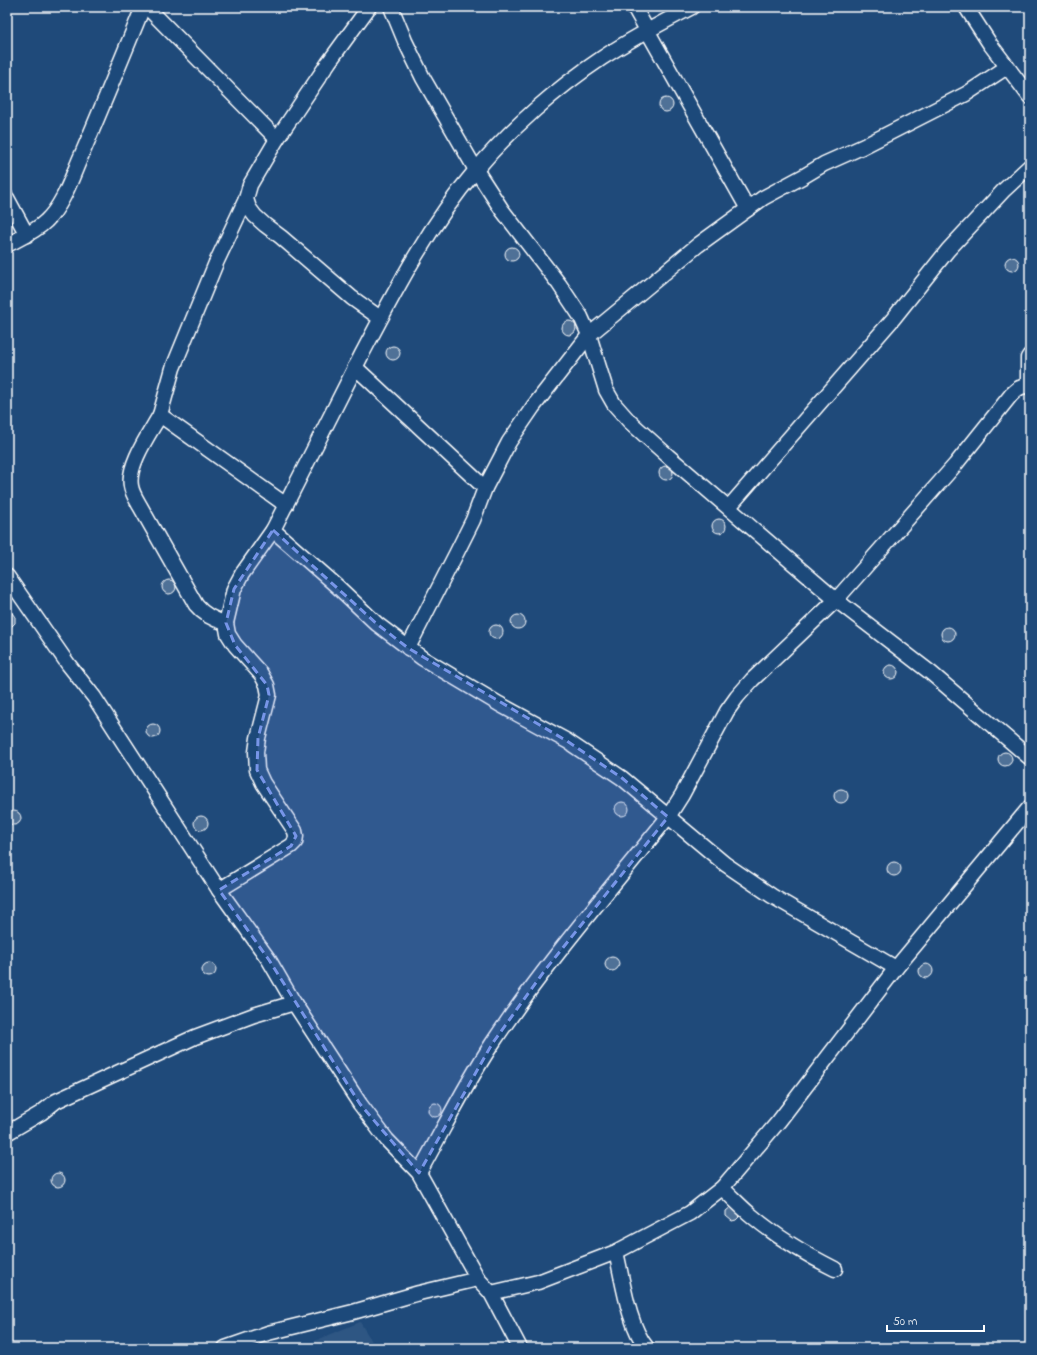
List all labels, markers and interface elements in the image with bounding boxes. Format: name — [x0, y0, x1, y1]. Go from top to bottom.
scale bar — [887, 1307, 984, 1333]
text: 50 m — [893, 1313, 917, 1331]

